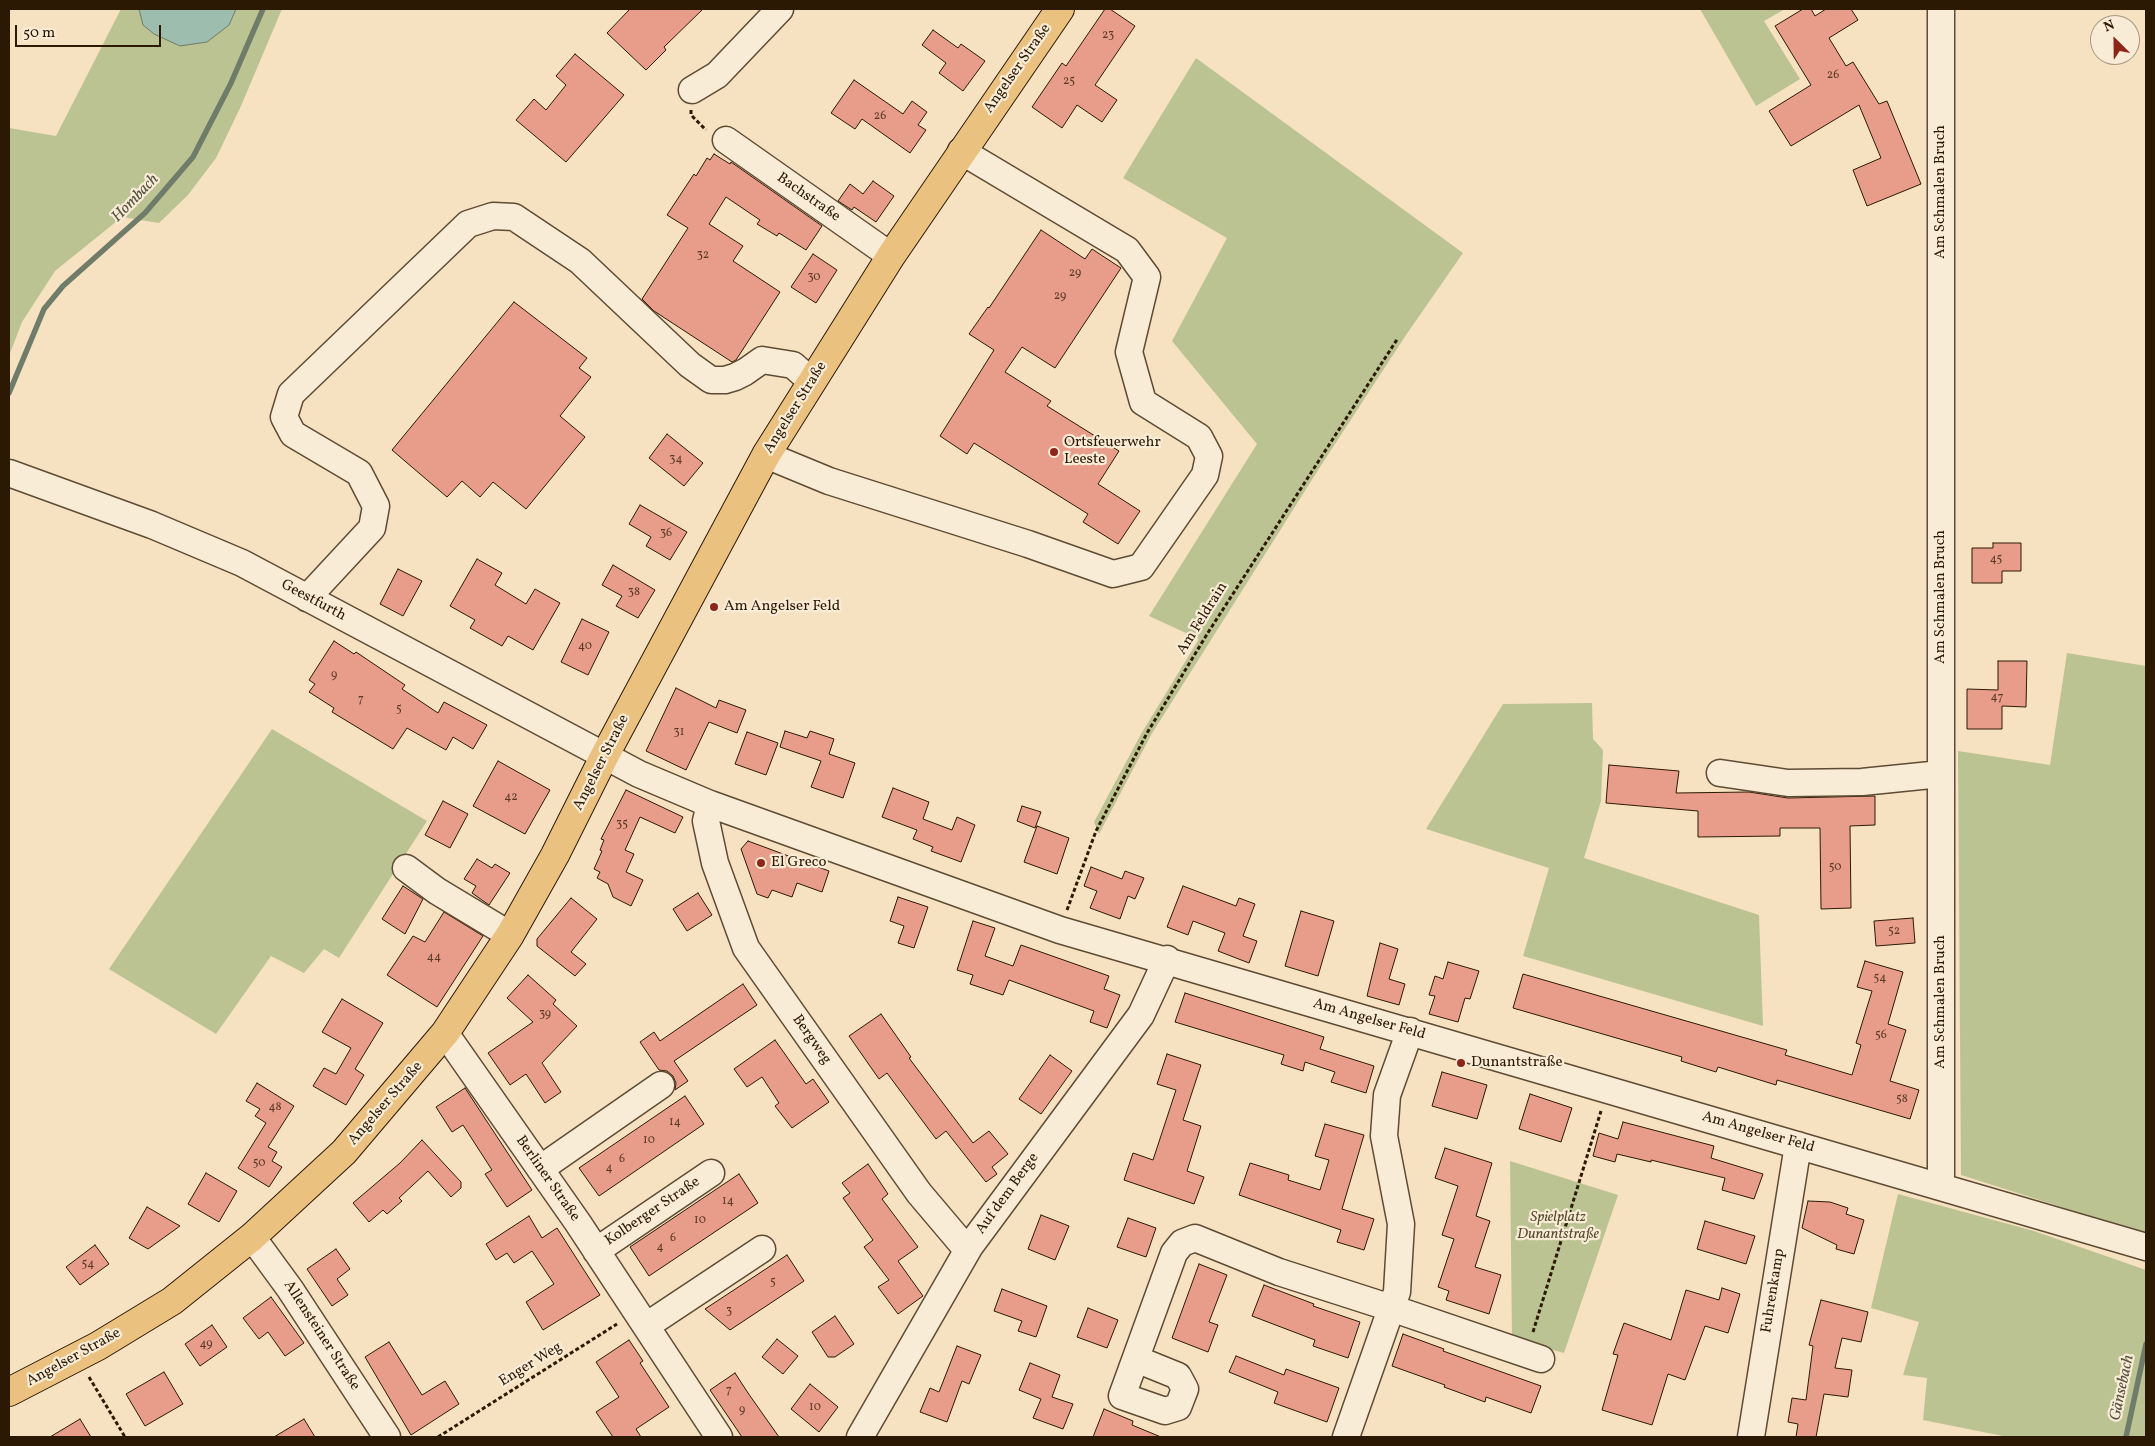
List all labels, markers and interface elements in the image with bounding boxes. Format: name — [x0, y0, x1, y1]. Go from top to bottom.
scale bar — [18, 15, 164, 47]
north arrow — [2090, 15, 2140, 65]
text: N — [2101, 16, 2118, 37]
street label: Angelser Straße — [981, 21, 1055, 117]
text: 50 m — [23, 23, 55, 44]
house number: 23 — [1102, 29, 1114, 43]
house number: 26 — [1827, 69, 1839, 83]
house number: 25 — [1063, 75, 1075, 89]
house number: 26 — [874, 110, 886, 124]
street label: Am Schmalen Bruch — [1932, 125, 1950, 259]
street label: Bachstraße — [773, 170, 843, 226]
water label: Hombach — [108, 171, 164, 227]
house number: 32 — [697, 249, 709, 263]
house number: 29 — [1069, 267, 1081, 281]
house number: 30 — [807, 271, 821, 285]
house number: 29 — [1054, 290, 1066, 304]
street label: Angelser Straße — [761, 359, 831, 457]
place label: Ortsfeuerwehr Leeste — [1064, 434, 1161, 469]
marker: Ortsfeuerwehr Leeste — [1048, 446, 1060, 458]
house number: 34 — [669, 453, 683, 467]
house number: 36 — [660, 527, 672, 541]
street label: Am Schmalen Bruch — [1932, 530, 1950, 664]
house number: 45 — [1990, 553, 2002, 567]
street label: Geestfurth — [277, 576, 349, 626]
street label: Am Feldrain — [1174, 580, 1232, 658]
house number: 38 — [628, 586, 640, 600]
place label: Am Angelser Feld — [724, 598, 840, 616]
marker: Am Angelser Feld — [708, 601, 720, 613]
house number: 40 — [578, 640, 592, 654]
house number: 9 — [331, 669, 337, 683]
house number: 47 — [1991, 691, 2003, 705]
house number: 7 — [358, 693, 364, 707]
house number: 5 — [396, 703, 402, 717]
street label: Angelser Straße — [570, 712, 634, 814]
house number: 31 — [674, 726, 684, 740]
house number: 42 — [504, 791, 518, 805]
house number: 35 — [616, 818, 628, 832]
place label: El Greco — [771, 854, 827, 872]
marker: El Greco — [755, 857, 767, 869]
house number: 50 — [1829, 861, 1841, 875]
house number: 52 — [1888, 925, 1900, 939]
street label: Am Schmalen Bruch — [1932, 935, 1950, 1069]
house number: 44 — [427, 951, 441, 965]
house number: 54 — [1874, 972, 1886, 986]
street label: Am Angelser Feld — [1311, 995, 1427, 1045]
house number: 39 — [539, 1008, 551, 1022]
street label: Bergweg — [787, 1012, 835, 1068]
house number: 56 — [1875, 1029, 1887, 1043]
place label: Dunantstraße — [1471, 1054, 1563, 1072]
marker: Dunantstraße — [1455, 1057, 1467, 1069]
street label: Angelser Straße — [345, 1058, 427, 1150]
house number: 58 — [1896, 1093, 1908, 1107]
house number: 48 — [268, 1101, 282, 1115]
street label: Am Angelser Feld — [1700, 1108, 1816, 1158]
house number: 14 — [669, 1116, 681, 1130]
street label: Berliner Straße — [511, 1133, 583, 1225]
house number: 10 — [643, 1134, 655, 1148]
street label: Auf dem Berge — [972, 1150, 1044, 1238]
house number: 6 — [619, 1153, 625, 1167]
house number: 50 — [253, 1157, 265, 1171]
house number: 4 — [605, 1162, 613, 1176]
street label: Kolberger Straße — [602, 1174, 704, 1250]
house number: 14 — [722, 1195, 734, 1209]
park label: Spielplatz Dunantstraße — [1517, 1209, 1599, 1244]
house number: 10 — [694, 1214, 706, 1228]
house number: 6 — [670, 1232, 676, 1246]
house number: 4 — [656, 1241, 664, 1255]
street label: Fuhrenkamp — [1758, 1248, 1790, 1334]
house number: 54 — [82, 1258, 94, 1272]
house number: 5 — [770, 1276, 776, 1290]
street label: Allensteiner Straße — [279, 1278, 363, 1394]
house number: 3 — [726, 1305, 732, 1319]
street label: Angelser Straße — [24, 1325, 124, 1391]
house number: 49 — [199, 1338, 213, 1352]
street label: Enger Weg — [496, 1339, 566, 1391]
water label: Gänsebach — [2107, 1353, 2139, 1423]
house number: 7 — [726, 1384, 732, 1398]
house number: 10 — [809, 1401, 821, 1415]
house number: 9 — [739, 1404, 745, 1418]

